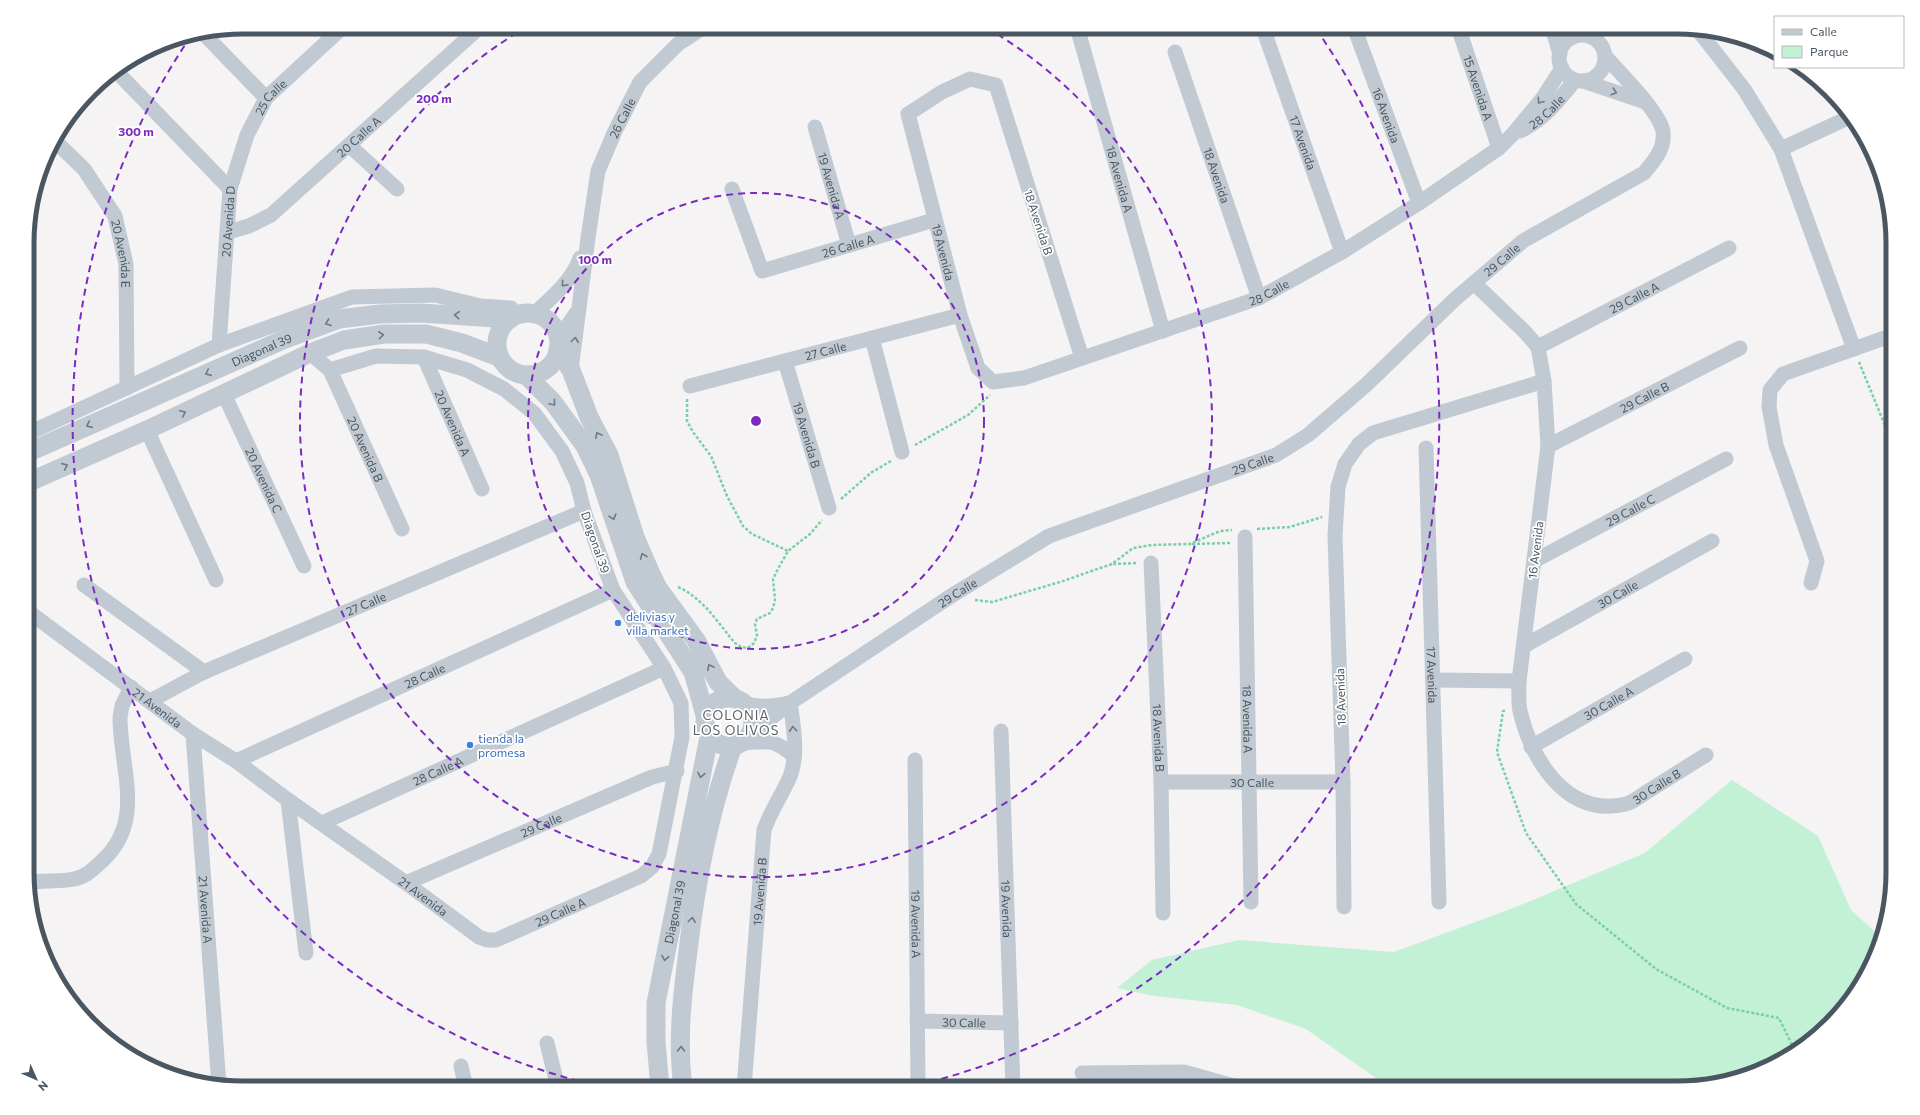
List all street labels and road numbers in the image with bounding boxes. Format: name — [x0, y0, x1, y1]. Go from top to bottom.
street label: 15 Avenida A — [1461, 53, 1496, 122]
street label: 25 Calle — [252, 76, 289, 117]
street label: 16 Avenida — [1370, 86, 1403, 145]
street label: 28 Calle — [1526, 92, 1567, 131]
street label: 26 Calle — [606, 95, 638, 140]
street label: 20 Calle A — [334, 113, 383, 160]
street label: 17 Avenida — [1287, 113, 1319, 172]
street label: 18 Avenida A — [1104, 144, 1136, 214]
street label: 18 Avenida — [1201, 145, 1233, 205]
street label: 19 Avenida A — [816, 151, 848, 221]
street label: 20 Avenida D — [218, 185, 237, 257]
street label: 18 Avenida B — [1022, 187, 1056, 257]
street label: 20 Avenida E — [109, 218, 133, 288]
street label: 19 Avenida — [930, 222, 958, 282]
street label: 26 Calle A — [820, 231, 876, 260]
street label: 29 Calle — [1481, 240, 1522, 279]
street label: 28 Calle — [1247, 276, 1291, 308]
street label: 29 Calle A — [1607, 279, 1661, 316]
street label: Diagonal 39 — [229, 330, 293, 369]
street label: 27 Calle — [803, 338, 848, 363]
street label: 29 Calle B — [1617, 378, 1671, 415]
street label: 20 Avenida A — [432, 388, 474, 458]
street label: 19 Avenida B — [791, 400, 824, 470]
street label: 20 Avenida B — [345, 414, 387, 484]
street label: 20 Avenida C — [243, 445, 285, 515]
street label: 29 Calle — [1230, 450, 1275, 477]
street label: 29 Calle C — [1603, 491, 1657, 529]
street label: Diagonal 39 — [579, 509, 613, 575]
street label: 16 Avenida — [1525, 520, 1545, 580]
street label: 29 Calle — [935, 575, 979, 610]
street label: 30 Calle — [1595, 577, 1640, 611]
street label: 27 Calle — [344, 589, 388, 618]
street label: 17 Avenida — [1425, 646, 1440, 704]
street label: 28 Calle — [402, 660, 447, 691]
street label: 18 Avenida — [1332, 668, 1348, 726]
street label: 30 Calle A — [1581, 683, 1635, 722]
street label: 21 Avenida — [130, 685, 185, 730]
street label: 18 Avenida A — [1240, 685, 1256, 753]
street label: 18 Avenida B — [1150, 703, 1168, 772]
street label: 28 Calle A — [410, 753, 465, 788]
street label: 30 Calle B — [1630, 766, 1683, 807]
street label: 30 Calle — [1230, 775, 1274, 789]
street label: 29 Calle — [518, 810, 564, 840]
street label: 19 Avenida B — [750, 857, 769, 926]
street label: 21 Avenida — [396, 873, 451, 919]
street label: 21 Avenida A — [197, 875, 215, 944]
street label: Diagonal 39 — [661, 879, 687, 945]
street label: 19 Avenida — [999, 880, 1015, 938]
street label: 19 Avenida A — [909, 890, 924, 958]
street label: 29 Calle A — [533, 894, 588, 929]
street label: 30 Calle — [942, 1015, 986, 1029]

